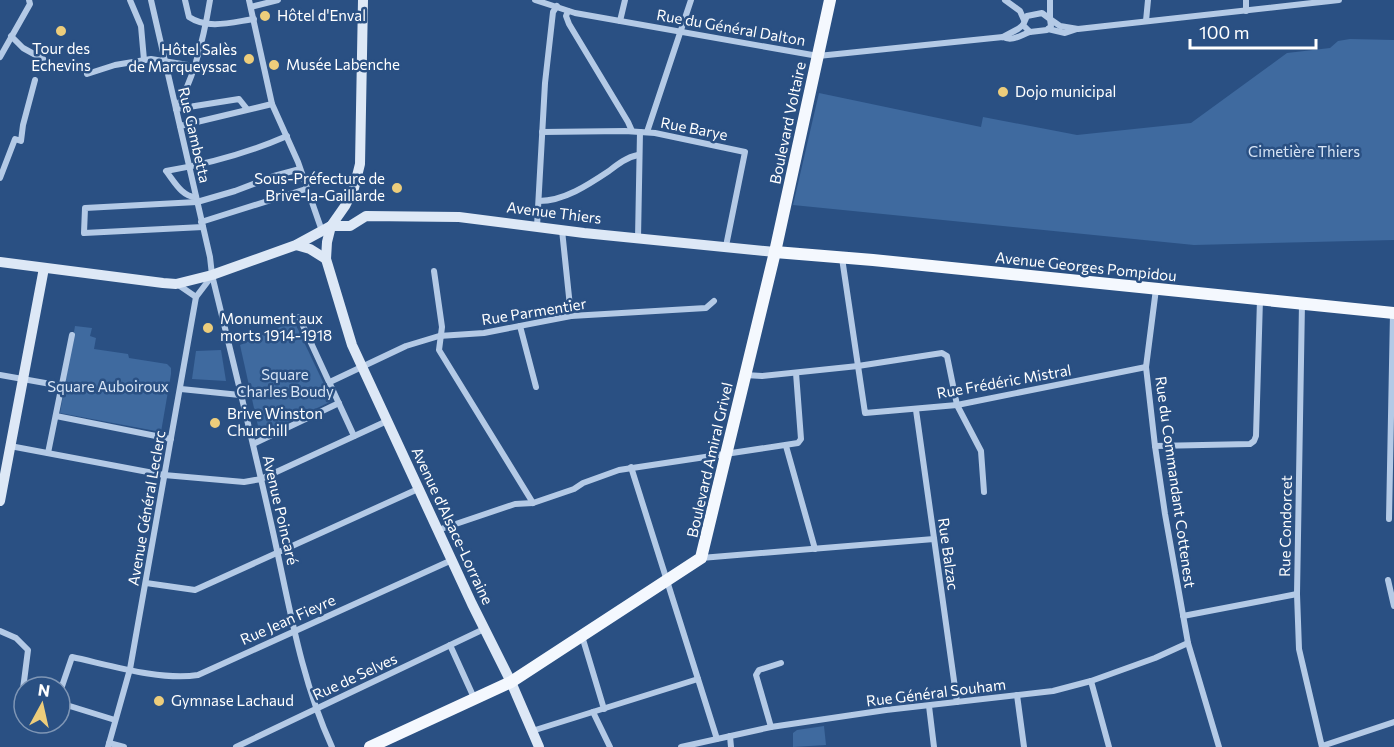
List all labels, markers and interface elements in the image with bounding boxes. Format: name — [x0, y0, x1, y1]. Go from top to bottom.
street label: Rue du Général Dalton — [655, 5, 807, 49]
place label: Hôtel d'Enval — [277, 6, 366, 24]
marker: Hôtel d'Enval — [258, 9, 272, 23]
scale bar — [1190, 12, 1316, 50]
text: 100 m — [1199, 21, 1249, 43]
marker: Tour des Echevins — [54, 24, 68, 38]
place label: Tour des Echevins — [31, 39, 91, 74]
place label: Hôtel Salès de Marqueyssac — [128, 40, 237, 75]
marker: Hôtel Salès de Marqueyssac — [242, 52, 256, 66]
place label: Musée Labenche — [286, 55, 400, 73]
marker: Musée Labenche — [267, 58, 281, 72]
street label: Boulevard Voltaire — [765, 60, 809, 186]
place label: Dojo municipal — [1015, 82, 1116, 100]
street label: Rue Gambetta — [175, 85, 215, 184]
marker: Dojo municipal — [996, 85, 1010, 99]
street label: Rue Barye — [659, 113, 729, 143]
park label: Cimetière Thiers — [1248, 142, 1360, 160]
place label: Sous-Préfecture de Brive-la-Gaillarde — [254, 169, 385, 204]
marker: Sous-Préfecture de Brive-la-Gaillarde — [390, 181, 404, 195]
street label: Avenue Thiers — [506, 197, 603, 227]
street label: Avenue Georges Pompidou — [995, 248, 1178, 284]
street label: Rue Parmentier — [480, 294, 588, 328]
place label: Monument aux morts 1914-1918 — [220, 309, 332, 344]
marker: Monument aux morts 1914-1918 — [201, 321, 215, 335]
street label: Rue Frédéric Mistral — [935, 360, 1073, 402]
park label: Square Charles Boudy — [236, 365, 334, 400]
street label: Rue du Commandant Cottenest — [1152, 375, 1200, 589]
park label: Square Auboiroux — [47, 377, 169, 395]
street label: Boulevard Amiral Grivel — [682, 380, 736, 539]
place label: Brive Winston Churchill — [227, 404, 323, 439]
marker: Brive Winston Churchill — [208, 416, 222, 430]
street label: Avenue Général Leclerc — [123, 429, 169, 587]
street label: Avenue d'Alsace-Lorraine — [408, 444, 497, 607]
street label: Avenue Poincaré — [260, 453, 302, 567]
street label: Rue Condorcet — [1275, 475, 1295, 577]
street label: Rue Balzac — [935, 516, 963, 591]
street label: Rue Jean Fieyre — [237, 590, 338, 648]
street label: Rue de Selves — [309, 649, 400, 704]
north arrow — [12, 675, 72, 735]
street label: Rue Général Souham — [865, 675, 1007, 710]
text: N — [37, 679, 51, 700]
place label: Gymnase Lachaud — [171, 691, 294, 709]
marker: Gymnase Lachaud — [152, 694, 166, 708]

